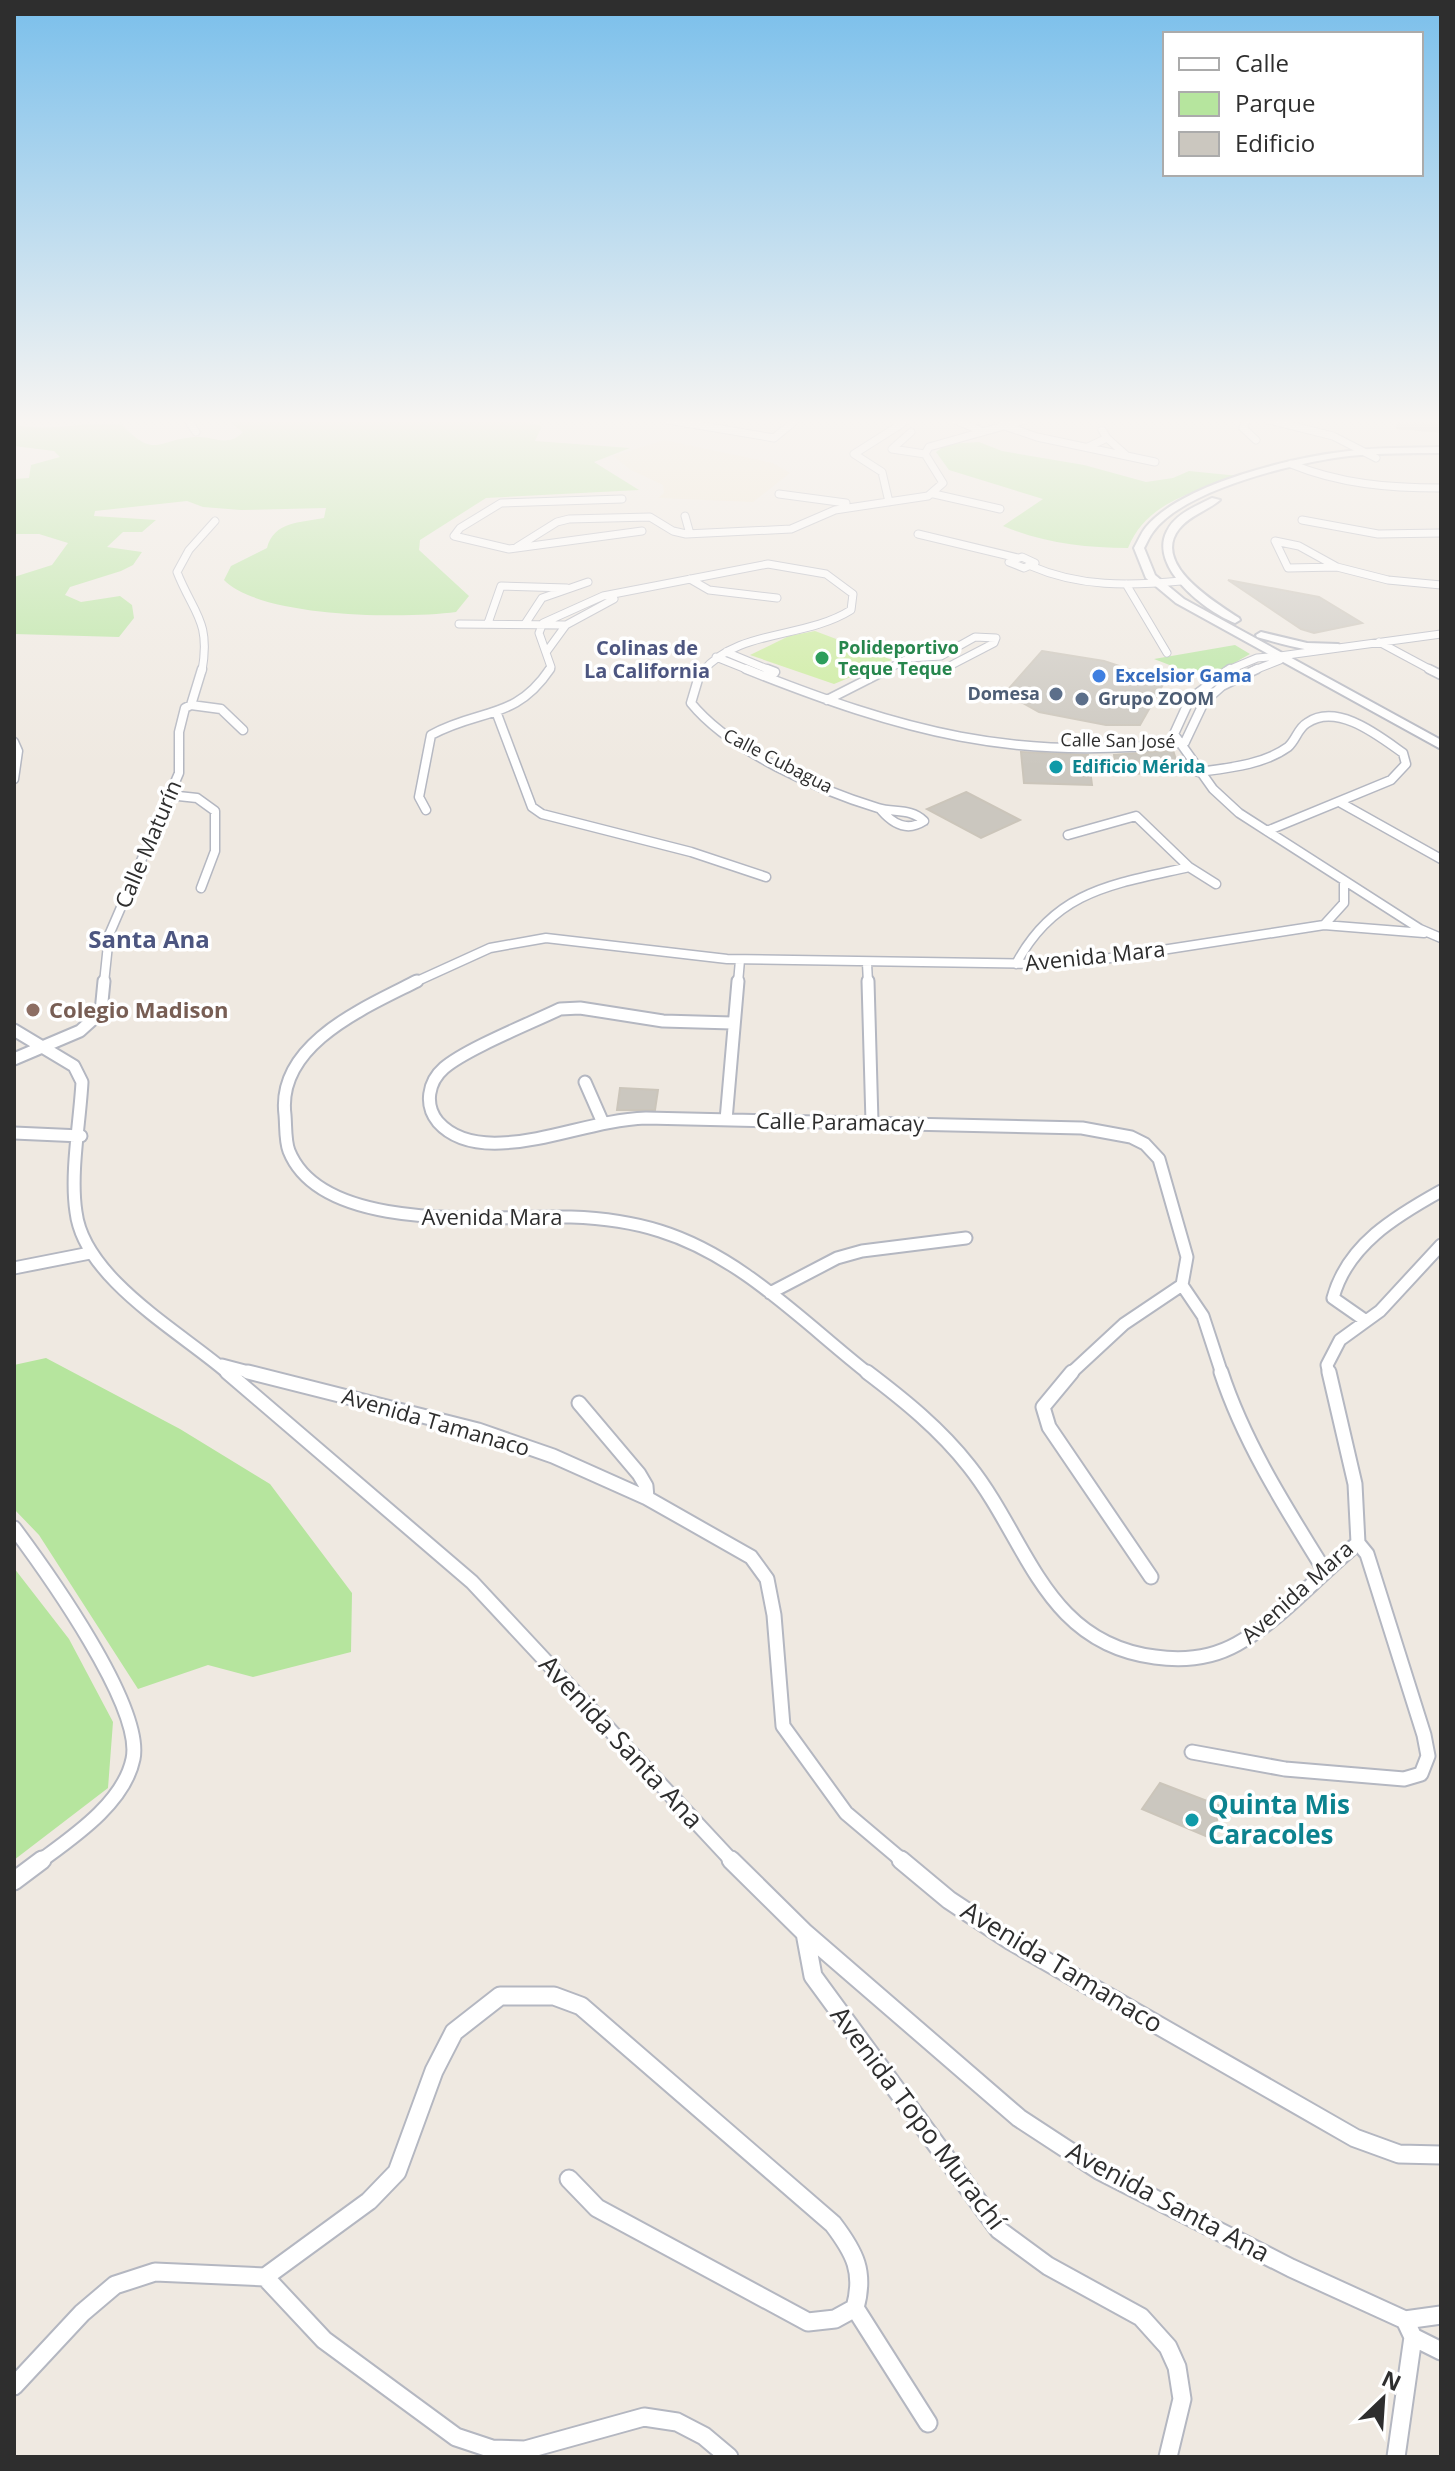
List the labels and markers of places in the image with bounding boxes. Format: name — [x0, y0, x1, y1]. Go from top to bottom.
place label: Polideportivo Teque Teque — [838, 635, 959, 680]
marker: Polideportivo Teque Teque — [813, 649, 831, 667]
place label: Excelsior Gama — [1115, 663, 1252, 687]
marker: Excelsior Gama — [1090, 667, 1108, 685]
place label: Domesa — [967, 681, 1040, 705]
marker: Domesa — [1047, 685, 1065, 703]
place label: Grupo ZOOM — [1098, 686, 1214, 710]
marker: Grupo ZOOM — [1073, 690, 1091, 708]
place label: Edificio Mérida — [1072, 754, 1206, 778]
marker: Edificio Mérida — [1047, 758, 1065, 776]
place label: Colegio Madison — [49, 994, 229, 1024]
marker: Colegio Madison — [24, 1001, 42, 1019]
place label: Quinta Mis Caracoles — [1208, 1786, 1350, 1852]
marker: Quinta Mis Caracoles — [1183, 1811, 1201, 1829]

